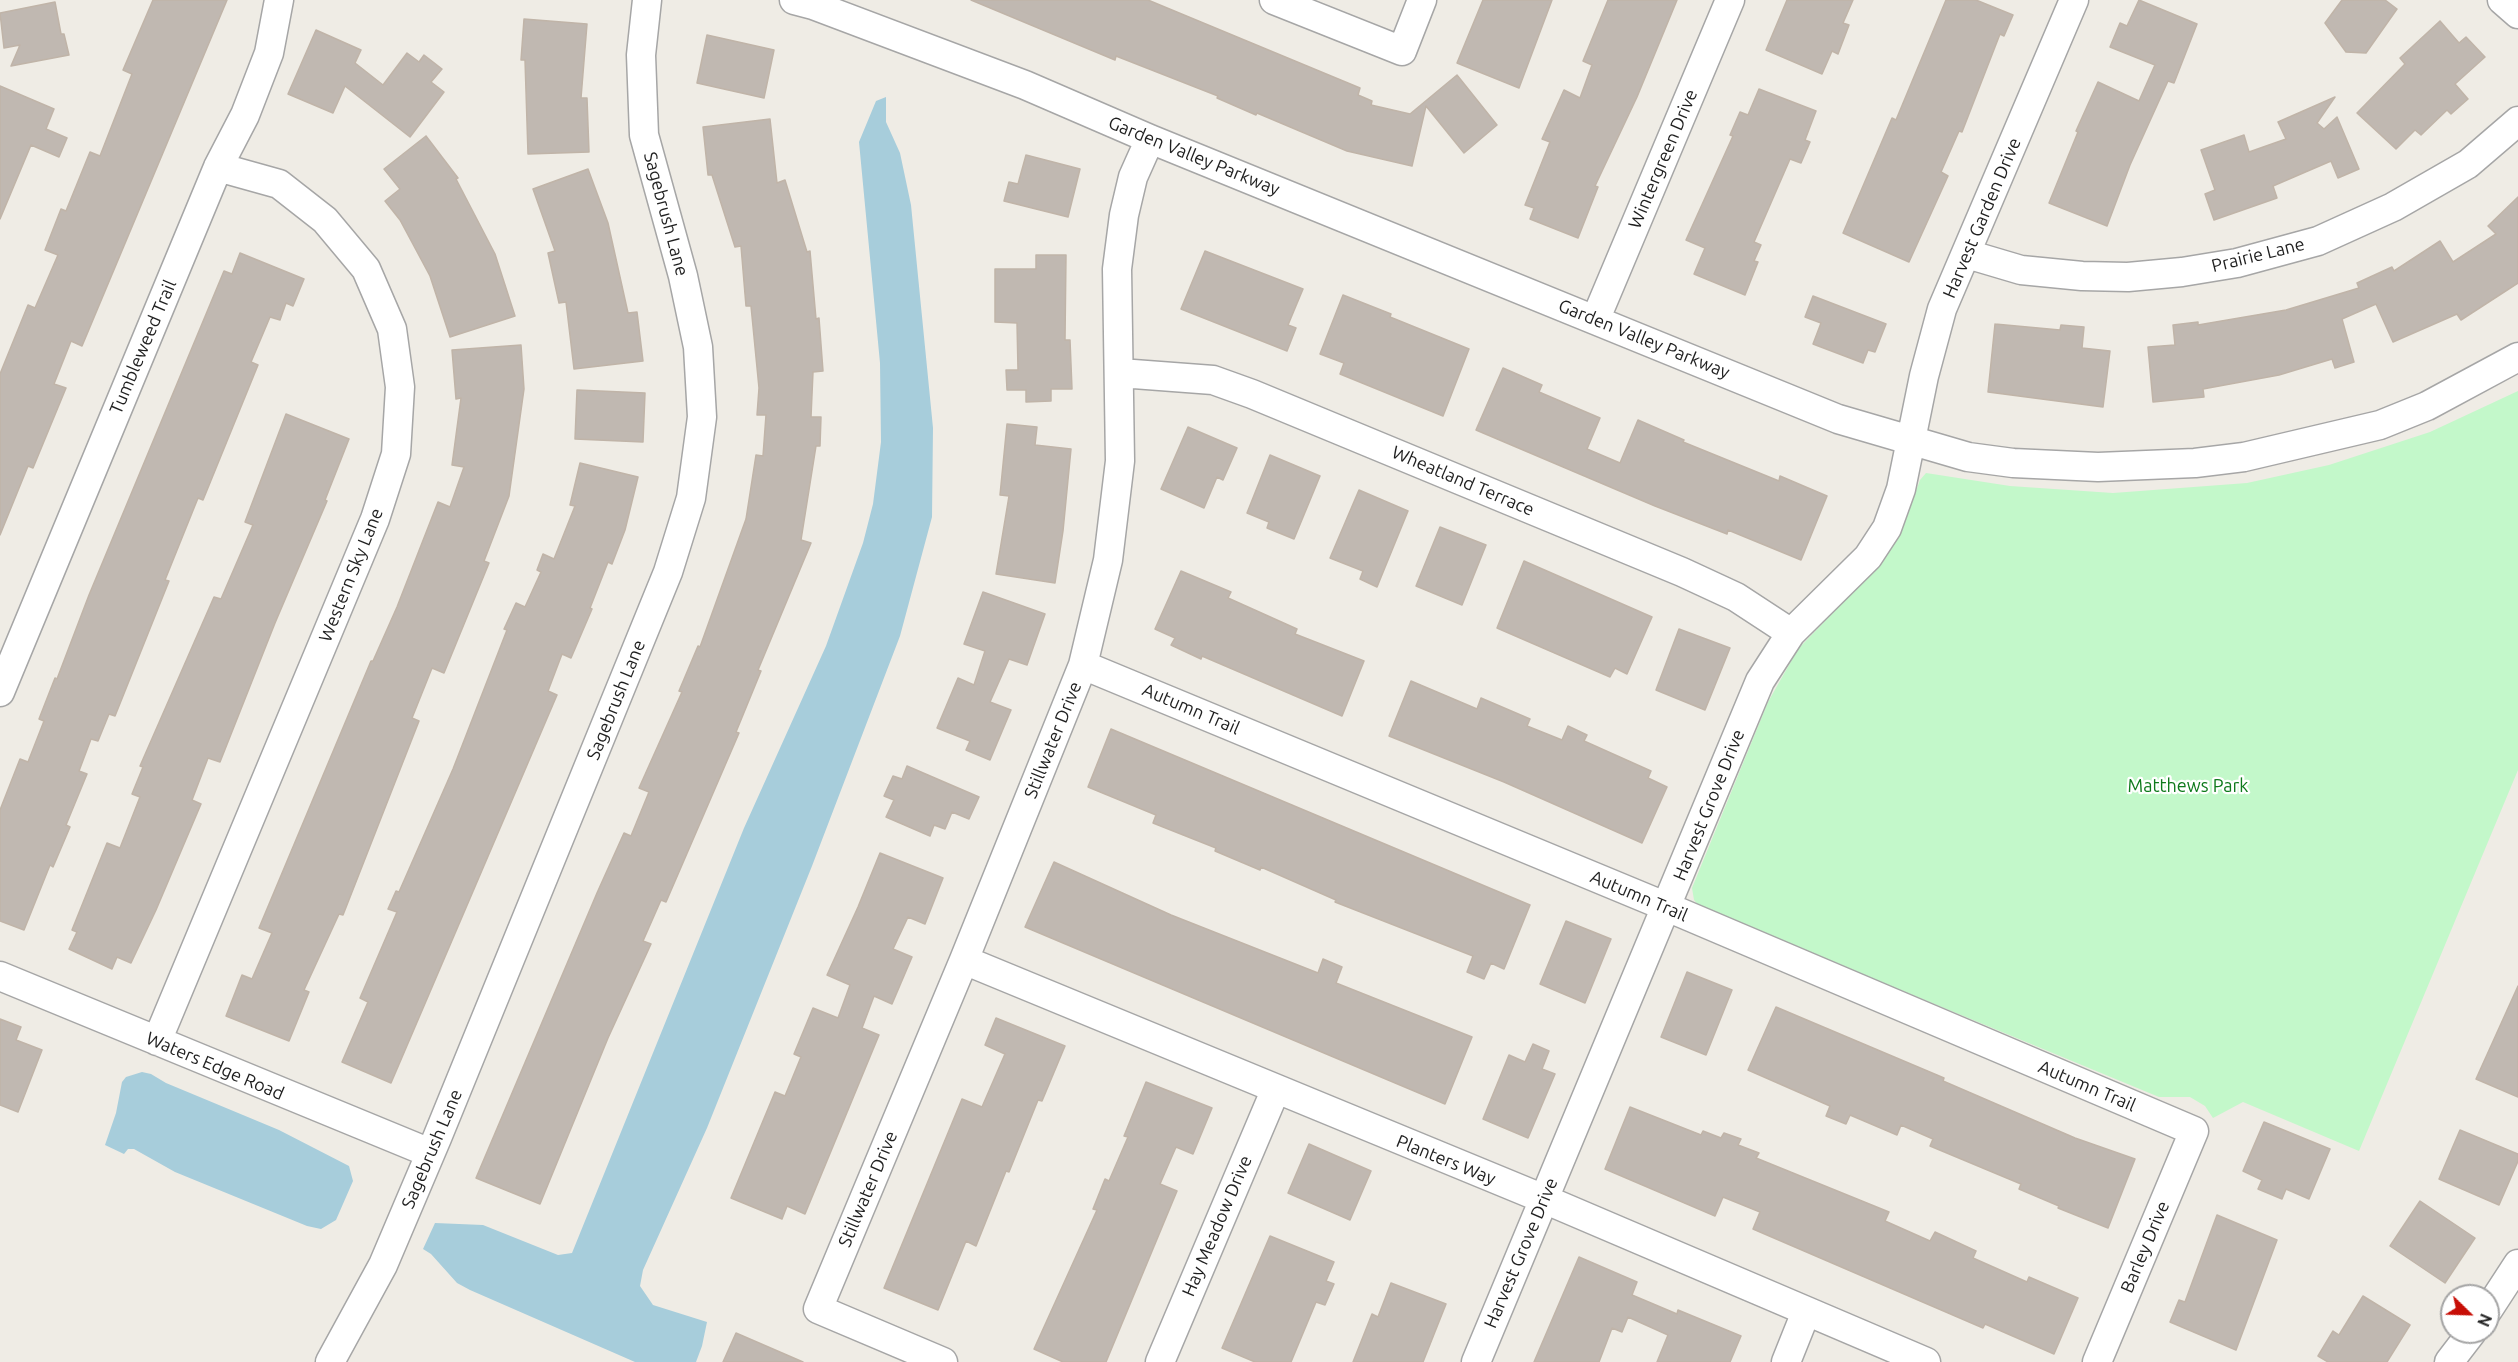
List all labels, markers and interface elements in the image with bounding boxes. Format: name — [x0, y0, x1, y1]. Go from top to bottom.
street label: Wintergreen Drive — [1624, 86, 1702, 232]
street label: Garden Valley Parkway — [1105, 112, 1283, 200]
street label: Harvest Garden Drive — [1938, 135, 2026, 301]
street label: Sagebrush Lane — [639, 150, 693, 278]
street label: Prairie Lane — [2209, 233, 2307, 277]
street label: Tumbleweed Trail — [105, 277, 181, 417]
street label: Garden Valley Parkway — [1555, 295, 1733, 383]
street label: Wheatland Terrace — [1389, 441, 1537, 521]
street label: Western Sky Lane — [314, 505, 388, 645]
street label: Sagebrush Lane — [582, 637, 650, 763]
street label: Stillwater Drive — [1020, 678, 1086, 802]
street label: Autumn Trail — [1139, 679, 1243, 739]
street label: Harvest Grove Drive — [1669, 726, 1749, 884]
park label: Matthews Park — [2128, 775, 2248, 797]
street label: Autumn Trail — [1587, 866, 1691, 926]
street label: Waters Edge Road — [143, 1027, 287, 1105]
street label: Autumn Trail — [2035, 1056, 2139, 1116]
street label: Sagebrush Lane — [397, 1086, 467, 1212]
street label: Stillwater Drive — [834, 1128, 902, 1250]
street label: Planters Way — [1393, 1130, 1499, 1190]
street label: Hay Meadow Drive — [1178, 1152, 1256, 1300]
street label: Harvest Grove Drive — [1480, 1175, 1562, 1331]
street label: Barley Drive — [2116, 1198, 2174, 1296]
north arrow — [2440, 1284, 2500, 1344]
text: N — [2474, 1311, 2495, 1329]

